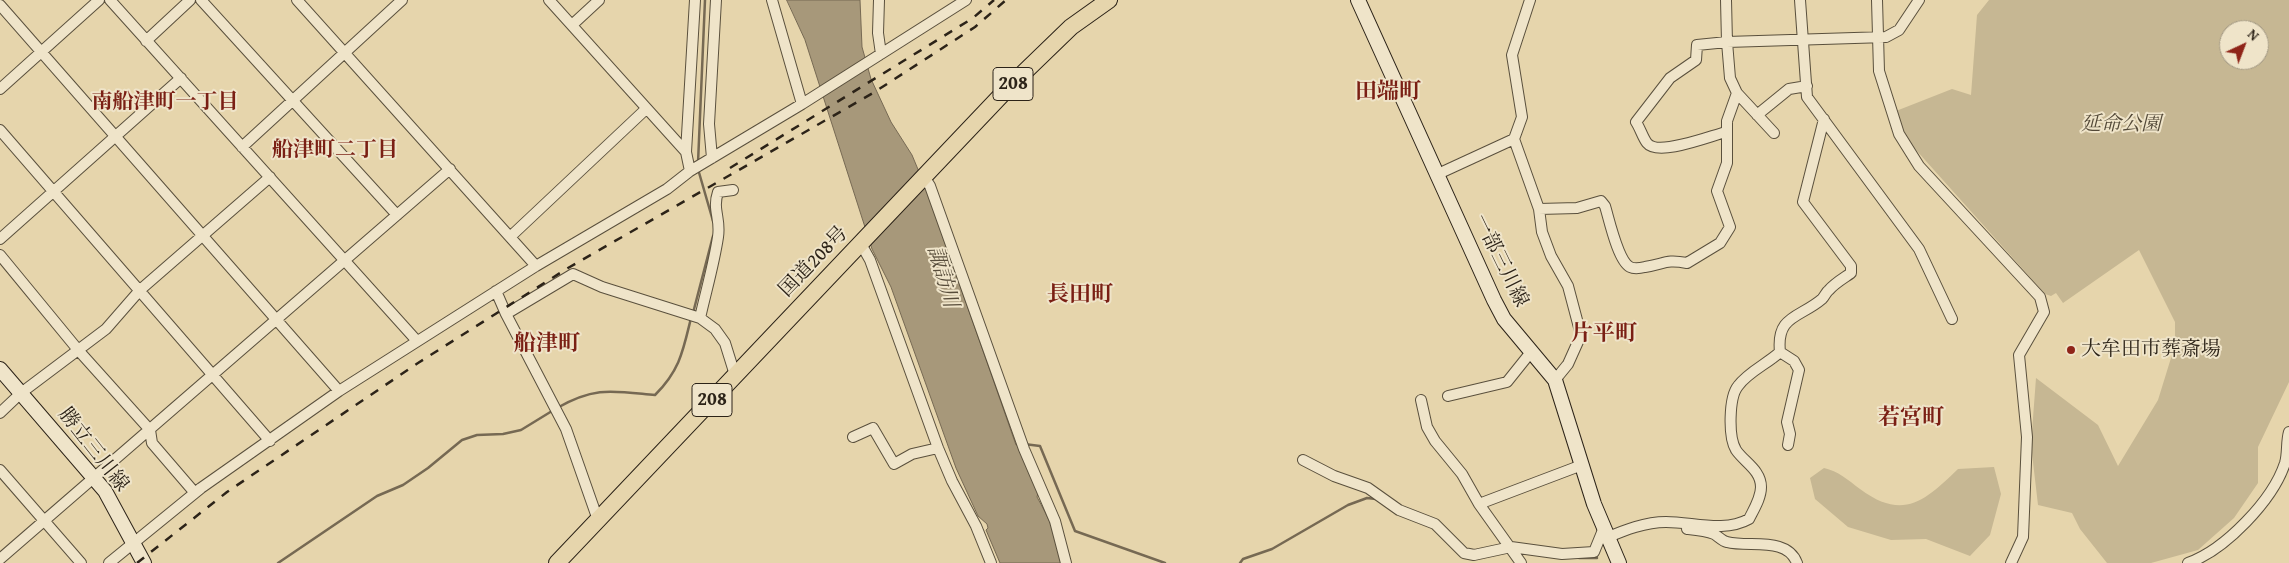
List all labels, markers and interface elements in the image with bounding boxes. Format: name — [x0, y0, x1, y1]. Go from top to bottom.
north arrow — [2219, 20, 2269, 70]
text: N — [2243, 24, 2264, 45]
road number: 208 — [993, 68, 1033, 100]
district label: 田端町 — [1355, 79, 1421, 105]
district label: 南船津町一丁目 — [92, 90, 238, 116]
park label: 延命公園 — [2081, 113, 2161, 137]
district label: 船津町二丁目 — [272, 138, 398, 164]
street label: 一部三川線 — [1467, 211, 1533, 311]
street label: 国道208号 — [774, 222, 854, 302]
water label: 諏訪川 — [921, 243, 963, 311]
district label: 長田町 — [1047, 282, 1113, 308]
district label: 片平町 — [1571, 321, 1637, 347]
district label: 船津町 — [514, 331, 580, 357]
place label: 大牟田市葬斎場 — [2081, 338, 2221, 362]
marker: 大牟田市葬斎場 — [2065, 344, 2077, 356]
road number: 208 — [692, 384, 732, 416]
street label: 勝立三川線 — [53, 403, 133, 497]
district label: 若宮町 — [1878, 405, 1944, 431]

